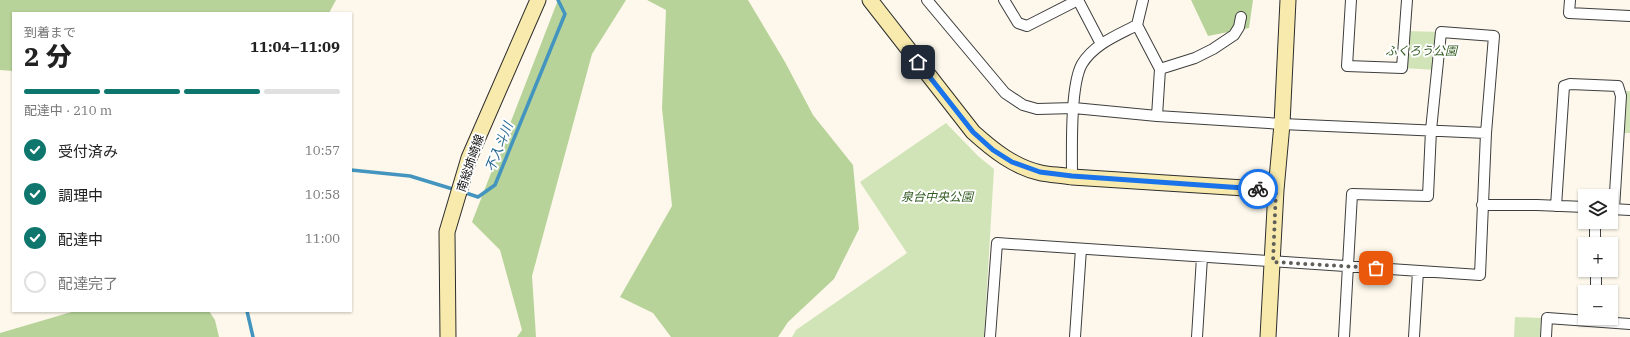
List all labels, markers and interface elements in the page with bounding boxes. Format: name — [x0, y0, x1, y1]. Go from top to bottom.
text: 到着まで — [24, 24, 76, 41]
text: 11:04–11:09 — [250, 37, 340, 56]
text: 2 分 — [24, 39, 72, 73]
park label: ふくろう公園 — [1385, 43, 1459, 58]
pin — [901, 45, 935, 79]
icon: home — [907, 51, 929, 73]
text: 配達中 · 210 m — [24, 102, 112, 119]
water label: 不入斗川 — [481, 118, 517, 174]
street label: 南総姉崎線 — [453, 132, 487, 194]
icon: check — [24, 139, 46, 161]
text: 受付済み — [58, 142, 118, 161]
text: 10:57 — [305, 142, 340, 159]
courier — [1238, 169, 1278, 209]
icon: bike — [1247, 178, 1269, 200]
icon: check — [24, 183, 46, 205]
text: 調理中 — [58, 186, 103, 205]
text: 10:58 — [305, 186, 340, 203]
park label: 泉台中央公園 — [901, 189, 975, 204]
map controls — [1578, 189, 1618, 325]
button: layers — [1578, 189, 1618, 229]
icon: check — [24, 227, 46, 249]
text: 配達中 — [58, 230, 103, 249]
text: 11:00 — [305, 230, 340, 247]
button: + — [1578, 237, 1618, 277]
pin — [1359, 251, 1393, 285]
icon: bag — [1365, 257, 1387, 279]
text: 配達完了 — [58, 274, 118, 293]
button: − — [1578, 285, 1618, 325]

